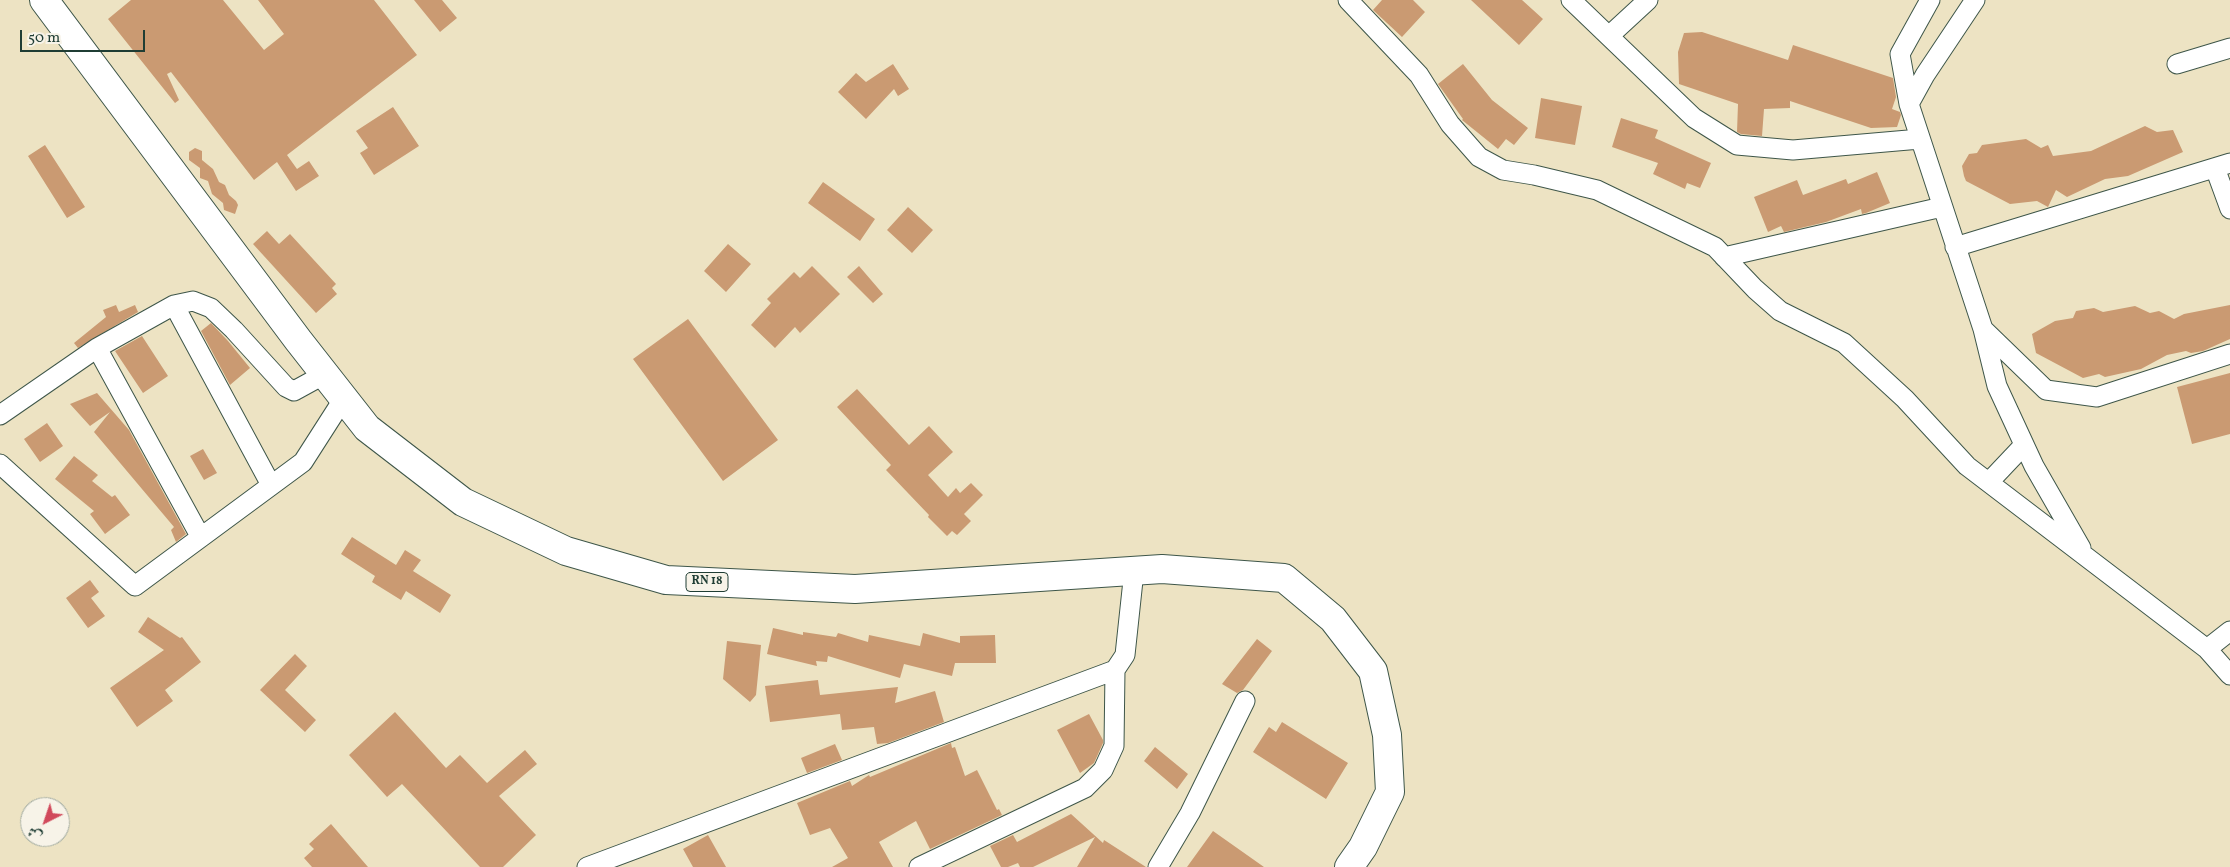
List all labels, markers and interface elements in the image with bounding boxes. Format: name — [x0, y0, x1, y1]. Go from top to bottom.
scale bar — [22, 20, 148, 52]
text: 50 m — [28, 28, 60, 49]
road number: RN 18 — [686, 572, 728, 592]
north arrow — [20, 797, 70, 847]
text: ش — [24, 821, 47, 845]

